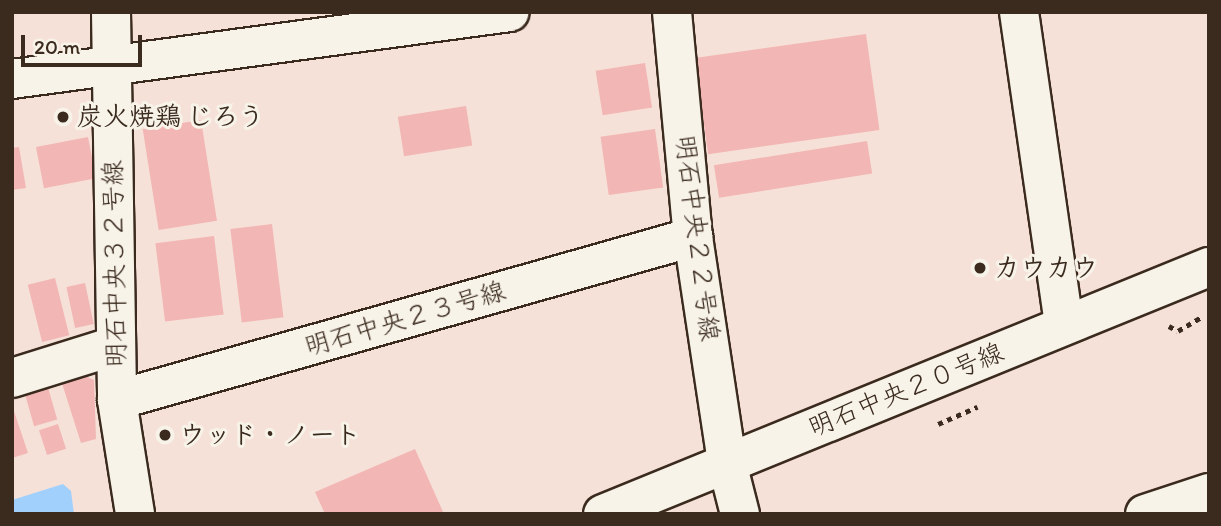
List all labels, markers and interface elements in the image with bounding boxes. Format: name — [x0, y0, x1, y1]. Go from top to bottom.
scale bar — [24, 21, 145, 65]
text: 20 m — [34, 34, 80, 59]
place label: 炭火焼鶏 じろう — [77, 101, 265, 133]
marker: 炭火焼鶏 じろう — [55, 109, 71, 125]
street label: 明石中央２２号線 — [669, 133, 725, 343]
street label: 明石中央３２号線 — [98, 160, 132, 368]
place label: カウカウ — [994, 252, 1098, 284]
marker: カウカウ — [972, 260, 988, 276]
street label: 明石中央２３号線 — [301, 275, 509, 363]
street label: 明石中央２０号線 — [804, 337, 1008, 443]
place label: ウッド・ノート — [179, 419, 361, 451]
marker: ウッド・ノート — [157, 427, 173, 443]

